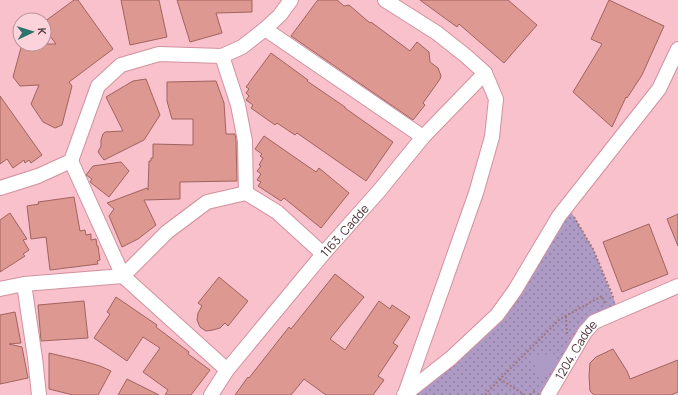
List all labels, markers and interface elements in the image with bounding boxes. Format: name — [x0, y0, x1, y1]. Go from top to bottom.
north arrow — [12, 12, 52, 52]
text: K — [35, 27, 50, 36]
street label: 1163. Cadde — [316, 200, 372, 260]
street label: 1204. Cadde — [550, 316, 601, 383]

